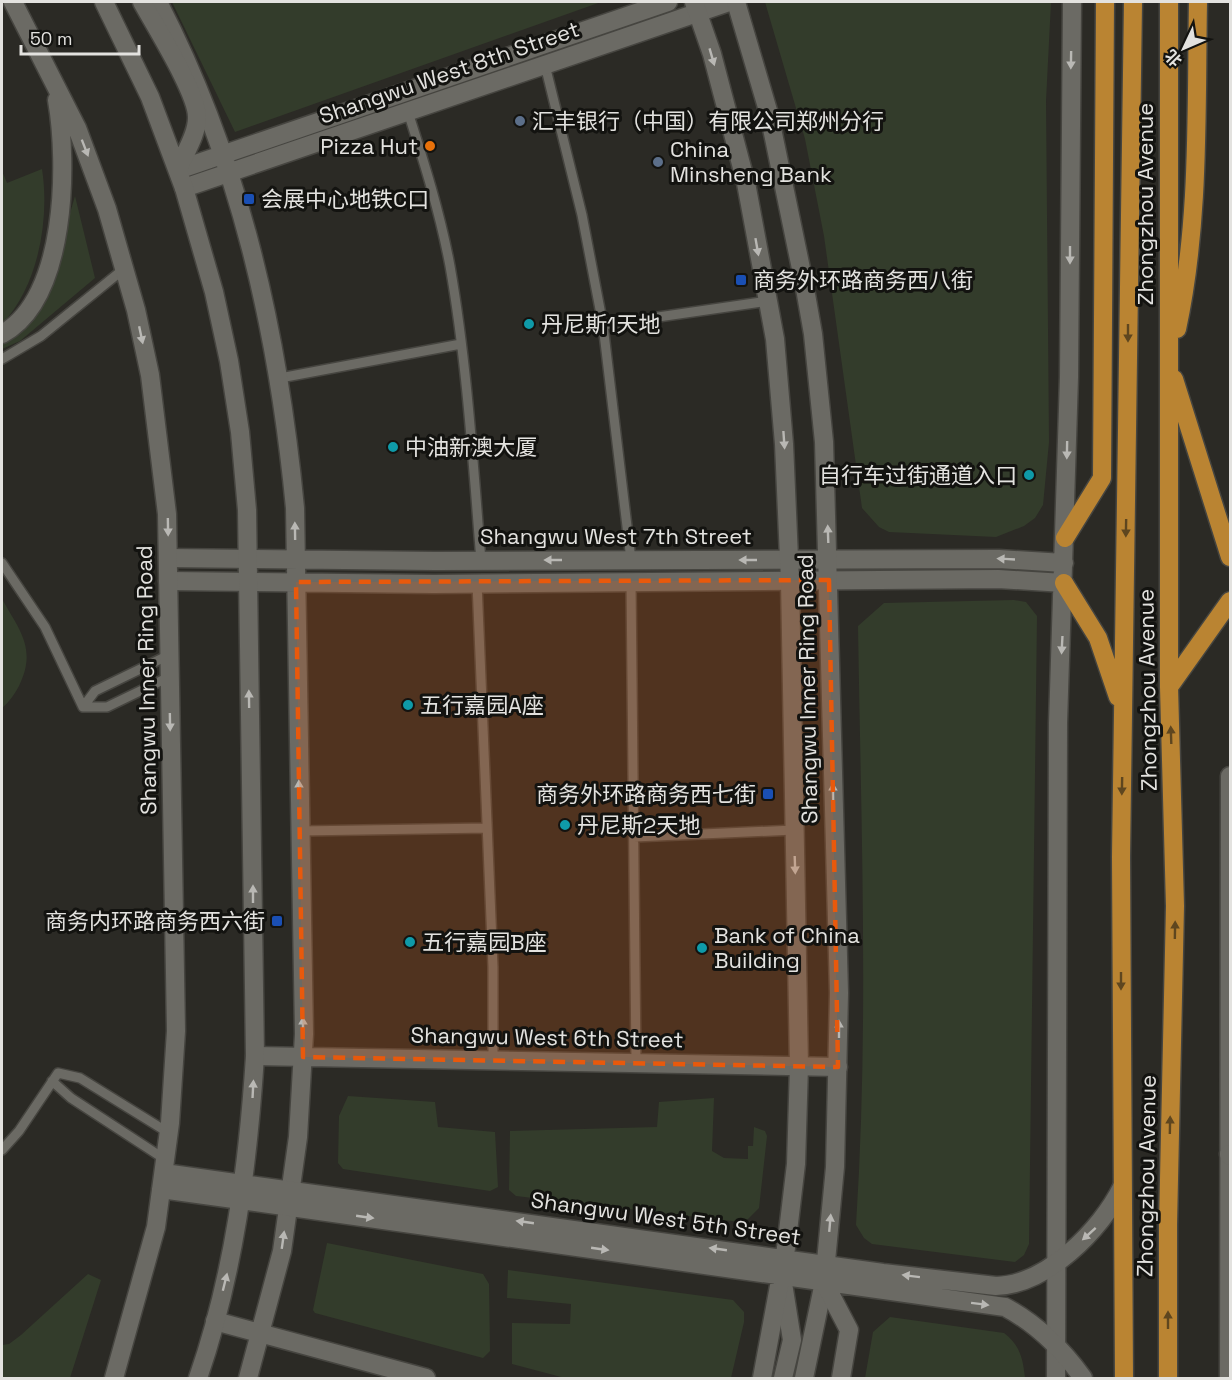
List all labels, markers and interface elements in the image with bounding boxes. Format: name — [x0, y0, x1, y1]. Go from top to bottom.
street label: Shangwu West 8th Street — [315, 14, 583, 130]
scale bar — [21, 18, 140, 56]
north arrow — [1154, 18, 1214, 78]
text: 50 m — [30, 27, 72, 50]
text: 北 — [1160, 45, 1187, 71]
one-way arrow — [708, 48, 718, 66]
one-way arrow — [1066, 50, 1076, 69]
street label: Zhongzhou Avenue — [1131, 103, 1159, 305]
place label: 汇丰银行（中国）有限公司郑州分行 — [532, 107, 884, 135]
marker: 汇丰银行（中国）有限公司郑州分行 — [513, 114, 527, 128]
place label: Pizza Hut — [320, 132, 418, 160]
place label: China Minsheng Bank — [670, 135, 832, 188]
one-way arrow — [80, 139, 90, 157]
marker: Pizza Hut — [423, 139, 437, 153]
marker: China Minsheng Bank — [651, 155, 665, 169]
place label: 会展中心地铁C口 — [261, 185, 429, 213]
marker: 会展中心地铁C口 — [242, 192, 256, 206]
one-way arrow — [753, 237, 762, 256]
one-way arrow — [1065, 245, 1075, 264]
place label: 商务外环路商务西八街 — [753, 266, 973, 294]
marker: 商务外环路商务西八街 — [734, 273, 748, 287]
place label: 丹尼斯1天地 — [541, 310, 660, 338]
marker: 丹尼斯1天地 — [522, 317, 536, 331]
one-way arrow — [1123, 323, 1133, 342]
one-way arrow — [137, 325, 147, 344]
one-way arrow — [779, 430, 788, 449]
place label: 中油新澳大厦 — [405, 433, 537, 461]
marker: 中油新澳大厦 — [386, 440, 400, 454]
one-way arrow — [1062, 440, 1072, 459]
place label: 自行车过街通道入口 — [819, 461, 1017, 489]
marker: 自行车过街通道入口 — [1022, 468, 1036, 482]
one-way arrow — [163, 518, 173, 537]
one-way arrow — [1121, 518, 1131, 537]
one-way arrow — [290, 521, 300, 540]
street label: Shangwu West 7th Street — [480, 522, 752, 550]
one-way arrow — [823, 524, 832, 543]
street label: Shangwu Inner Ring Road — [130, 545, 162, 815]
street label: Shangwu Inner Ring Road — [791, 554, 823, 824]
one-way arrow — [544, 555, 563, 565]
one-way arrow — [739, 555, 758, 565]
one-way arrow — [996, 555, 1015, 564]
street label: Zhongzhou Avenue — [1131, 589, 1163, 791]
one-way arrow — [1057, 635, 1066, 654]
one-way arrow — [245, 690, 254, 709]
place label: 五行嘉园A座 — [420, 691, 544, 719]
marker: 五行嘉园A座 — [401, 698, 415, 712]
one-way arrow — [165, 713, 175, 732]
one-way arrow — [1166, 726, 1175, 745]
one-way arrow — [1117, 776, 1127, 795]
one-way arrow — [295, 779, 304, 798]
place label: 商务外环路商务西七街 — [536, 780, 756, 808]
one-way arrow — [828, 782, 838, 801]
marker: 商务外环路商务西七街 — [761, 787, 775, 801]
place label: 丹尼斯2天地 — [577, 811, 700, 839]
marker: 丹尼斯2天地 — [558, 818, 572, 832]
one-way arrow — [790, 856, 799, 875]
one-way arrow — [248, 885, 258, 904]
place label: 商务内环路商务西六街 — [45, 907, 265, 935]
marker: 商务内环路商务西六街 — [270, 914, 284, 928]
place label: Bank of China Building — [714, 921, 860, 974]
one-way arrow — [1170, 921, 1179, 940]
place label: 五行嘉园B座 — [422, 928, 547, 956]
marker: 五行嘉园B座 — [403, 935, 417, 949]
marker: Bank of China Building — [695, 941, 709, 955]
one-way arrow — [1116, 971, 1126, 990]
one-way arrow — [299, 1016, 308, 1035]
one-way arrow — [834, 1019, 844, 1038]
street label: Shangwu West 6th Street — [410, 1021, 684, 1053]
street label: Zhongzhou Avenue — [1130, 1075, 1162, 1277]
one-way arrow — [248, 1079, 257, 1098]
one-way arrow — [1165, 1116, 1175, 1135]
street label: Shangwu West 5th Street — [529, 1185, 803, 1251]
one-way arrow — [356, 1213, 375, 1222]
one-way arrow — [825, 1214, 835, 1233]
one-way arrow — [515, 1217, 534, 1226]
one-way arrow — [1082, 1227, 1097, 1240]
one-way arrow — [279, 1231, 288, 1250]
one-way arrow — [708, 1244, 727, 1253]
one-way arrow — [590, 1245, 609, 1254]
one-way arrow — [221, 1272, 230, 1290]
one-way arrow — [901, 1272, 920, 1281]
one-way arrow — [971, 1299, 990, 1308]
one-way arrow — [1163, 1311, 1173, 1330]

